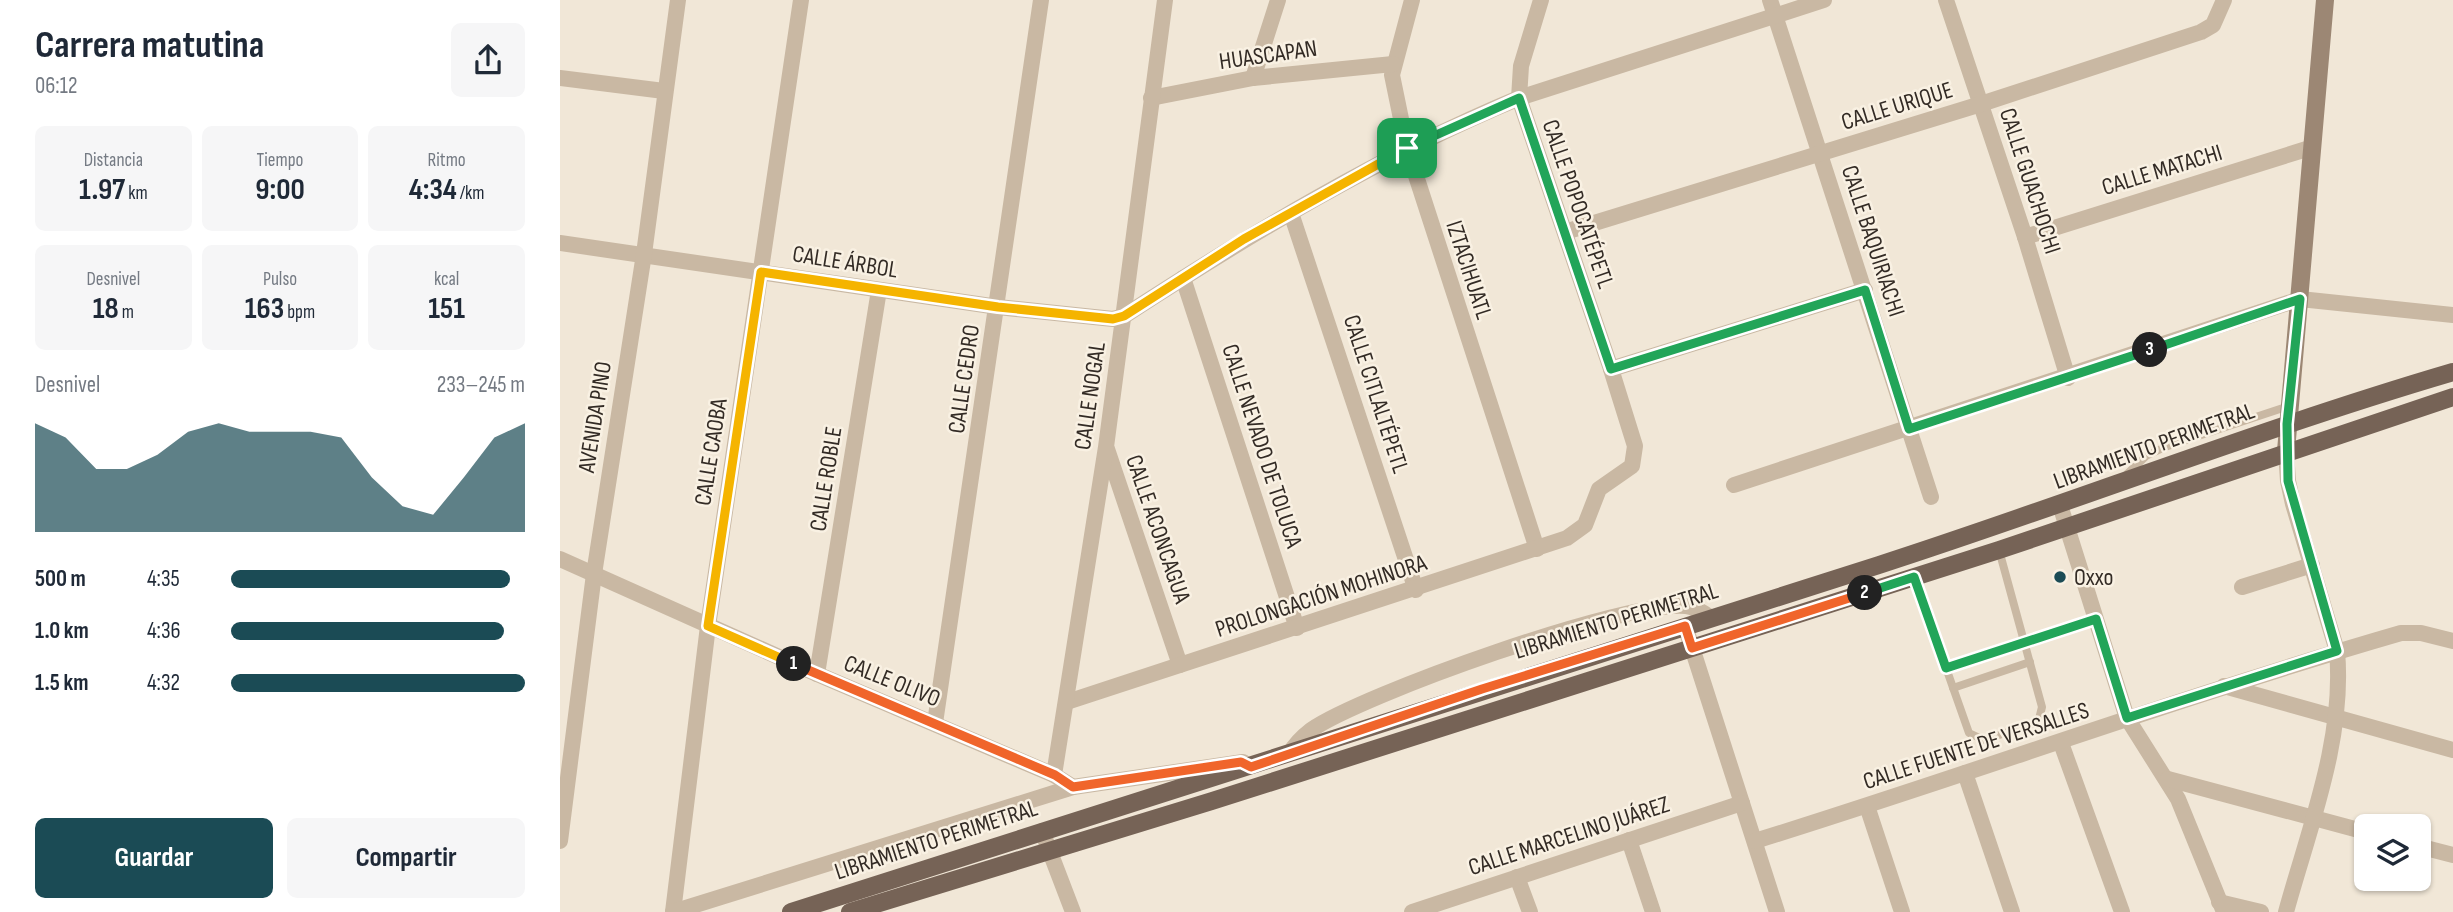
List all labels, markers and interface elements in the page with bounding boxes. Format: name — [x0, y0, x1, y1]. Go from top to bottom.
text: Carrera matutina — [35, 23, 264, 68]
button: share — [451, 23, 525, 97]
street label: HUASCAPAN — [1217, 34, 1319, 76]
text: 06:12 — [35, 72, 77, 100]
street label: CALLE URIQUE — [1838, 75, 1956, 137]
street label: CALLE GUACHOCHI — [1993, 104, 2067, 258]
street label: CALLE POPOCATÉPETL — [1536, 116, 1620, 292]
pin — [1377, 118, 1437, 178]
icon: arrive — [1388, 129, 1426, 167]
street label: CALLE MATACHI — [2098, 138, 2226, 202]
text: Distancia — [84, 149, 143, 172]
text: Tiempo — [257, 149, 303, 172]
text: Ritmo — [428, 149, 466, 172]
street label: CALLE BAQUIRIACHI — [1835, 162, 1911, 320]
text: 1.97 — [79, 172, 125, 208]
text: 9:00 — [255, 172, 305, 208]
text: 4:34 — [409, 172, 457, 208]
text: km — [125, 182, 148, 205]
text: /km — [457, 182, 485, 205]
street label: IZTACIHUATL — [1439, 217, 1499, 323]
street label: CALLE ÁRBOL — [790, 239, 900, 285]
text: Desnivel — [86, 268, 140, 291]
text: Pulso — [263, 268, 297, 291]
text: kcal — [434, 268, 459, 291]
text: 18 — [93, 291, 119, 327]
text: 163 — [245, 291, 284, 327]
text: 151 — [428, 291, 465, 327]
text: m — [119, 301, 134, 324]
text: bpm — [284, 301, 315, 324]
street label: CALLE CITLALTÉPETL — [1337, 311, 1415, 477]
street label: CALLE CEDRO — [942, 323, 986, 435]
pin: 3 — [2132, 332, 2168, 368]
text: 3 — [2145, 338, 2154, 361]
street label: CALLE NOGAL — [1068, 340, 1112, 452]
street label: CALLE NEVADO DE TOLUCA — [1215, 341, 1309, 552]
street label: AVENIDA PINO — [572, 359, 618, 476]
text: Desnivel — [35, 371, 100, 399]
text: 233–245 m — [437, 371, 525, 399]
street label: CALLE CAOBA — [688, 396, 734, 508]
street label: LIBRAMIENTO PERIMETRAL — [2050, 396, 2259, 496]
street label: CALLE ROBLE — [803, 425, 849, 533]
street label: CALLE ACONCAGUA — [1119, 451, 1197, 608]
street label: PROLONGACIÓN MOHINORA — [1212, 548, 1431, 644]
place label: Oxxo — [2074, 563, 2113, 592]
text: 500 m — [35, 565, 86, 593]
text: 4:35 — [147, 565, 180, 593]
marker: Oxxo — [2052, 569, 2068, 585]
street label: LIBRAMIENTO PERIMETRAL — [1511, 576, 1722, 666]
pin: 2 — [1848, 576, 1882, 610]
text: 2 — [1860, 581, 1869, 604]
text: 1.0 km — [35, 617, 89, 645]
text: 4:36 — [147, 617, 181, 645]
pin: 1 — [776, 646, 812, 682]
street label: CALLE OLIVO — [840, 649, 944, 713]
text: 1 — [790, 652, 797, 675]
text: 1.5 km — [35, 669, 88, 697]
text: 4:32 — [147, 669, 180, 697]
street label: CALLE FUENTE DE VERSALLES — [1859, 696, 2093, 796]
street label: CALLE MARCELINO JUÁREZ — [1465, 790, 1673, 882]
street label: LIBRAMIENTO PERIMETRAL — [831, 793, 1041, 886]
map controls — [2354, 814, 2431, 891]
button: layers — [2354, 814, 2431, 891]
button: Guardar — [35, 818, 273, 898]
button: Compartir — [287, 818, 525, 898]

